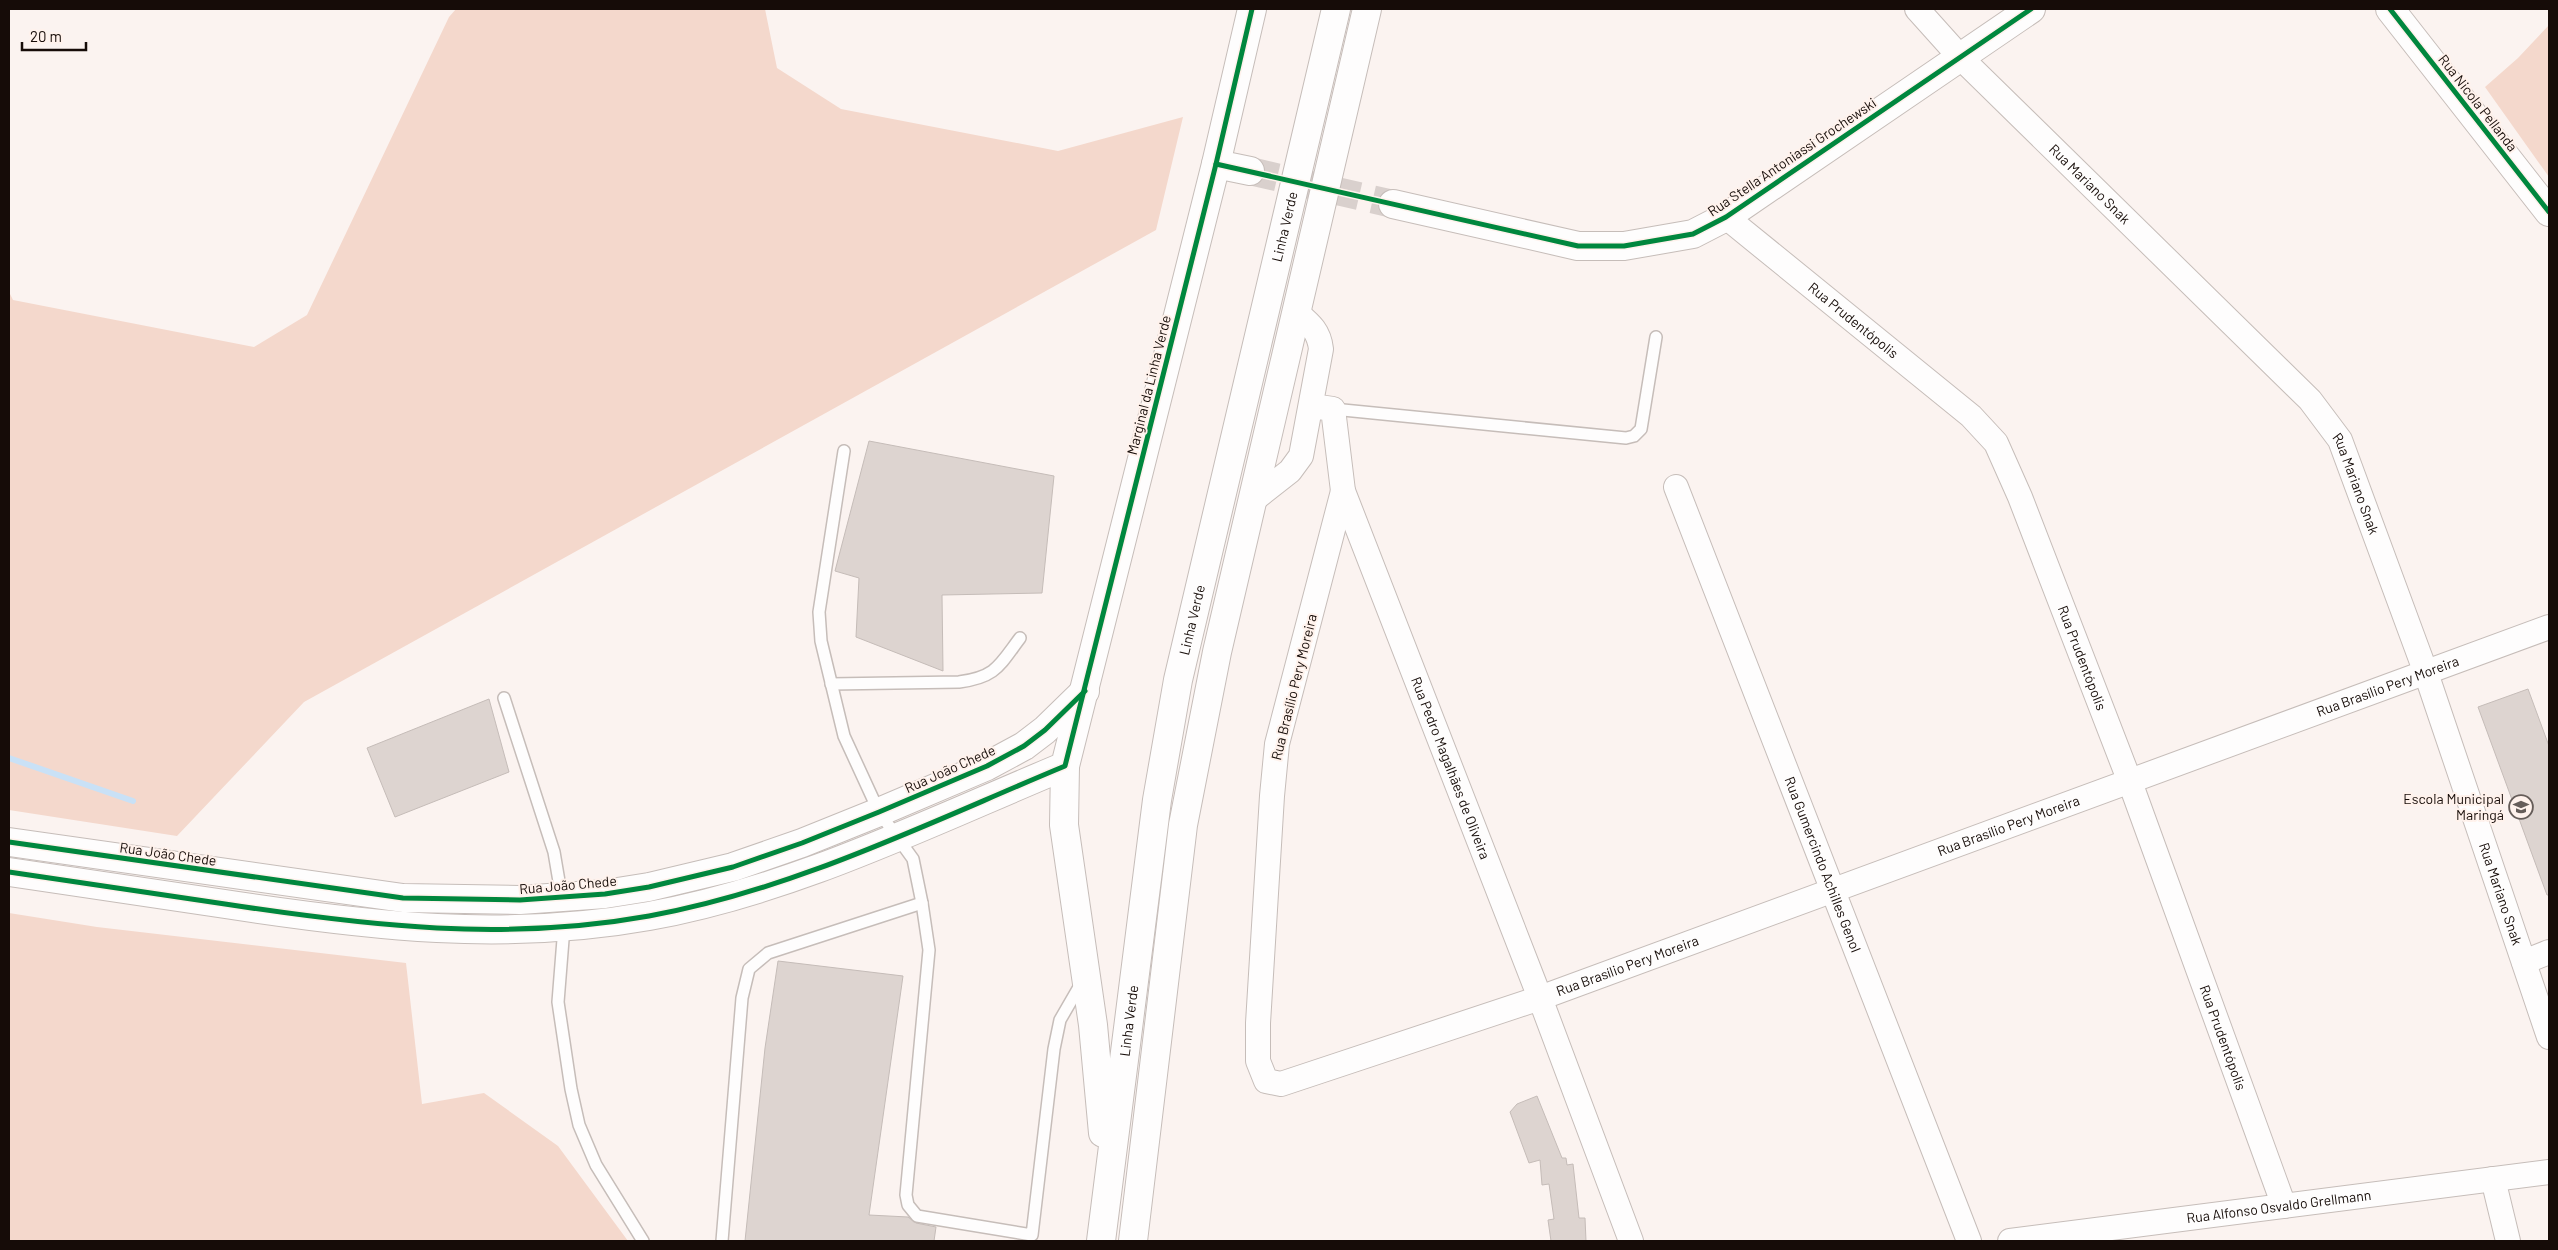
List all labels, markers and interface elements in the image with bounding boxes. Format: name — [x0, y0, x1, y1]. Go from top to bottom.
scale bar — [22, 20, 86, 52]
text: 20 m — [30, 27, 62, 45]
street label: Rua Nicola Pellanda — [2435, 51, 2522, 155]
street label: Rua Stella Antoniassi Grochewski — [1704, 94, 1879, 219]
street label: Rua Mariano Snak — [2046, 140, 2134, 227]
street label: Linha Verde — [1268, 190, 1301, 264]
street label: Rua Prudentópolis — [1805, 278, 1902, 362]
street label: Marginal da Linha Verde — [1123, 313, 1174, 456]
street label: Rua Mariano Snak — [2329, 429, 2383, 537]
street label: Linha Verde — [1175, 583, 1208, 657]
street label: Rua Prudentópolis — [2055, 603, 2111, 713]
street label: Rua Brasílio Pery Moreira — [1267, 612, 1320, 762]
street label: Rua Brasílio Pery Moreira — [2314, 652, 2461, 720]
street label: Rua Pedro Magalhães de Oliveira — [1408, 674, 1494, 862]
street label: Rua João Chede — [902, 741, 998, 796]
street label: Rua Gumercindo Achilles Genol — [1781, 774, 1865, 955]
place label: Escola Municipal Maringá — [2403, 790, 2504, 823]
street label: Rua Brasílio Pery Moreira — [1935, 791, 2082, 859]
school or university icon: Escola Municipal Maringá — [2508, 794, 2534, 820]
street label: Rua João Chede — [118, 838, 218, 869]
street label: Rua Mariano Snak — [2476, 840, 2526, 947]
street label: Rua João Chede — [519, 872, 617, 897]
street label: Rua Brasílio Pery Moreira — [1554, 931, 1701, 999]
street label: Rua Prudentópolis — [2196, 982, 2250, 1093]
street label: Linha Verde — [1116, 984, 1141, 1057]
street label: Rua Alfonso Osvaldo Grellmann — [2185, 1186, 2372, 1226]

